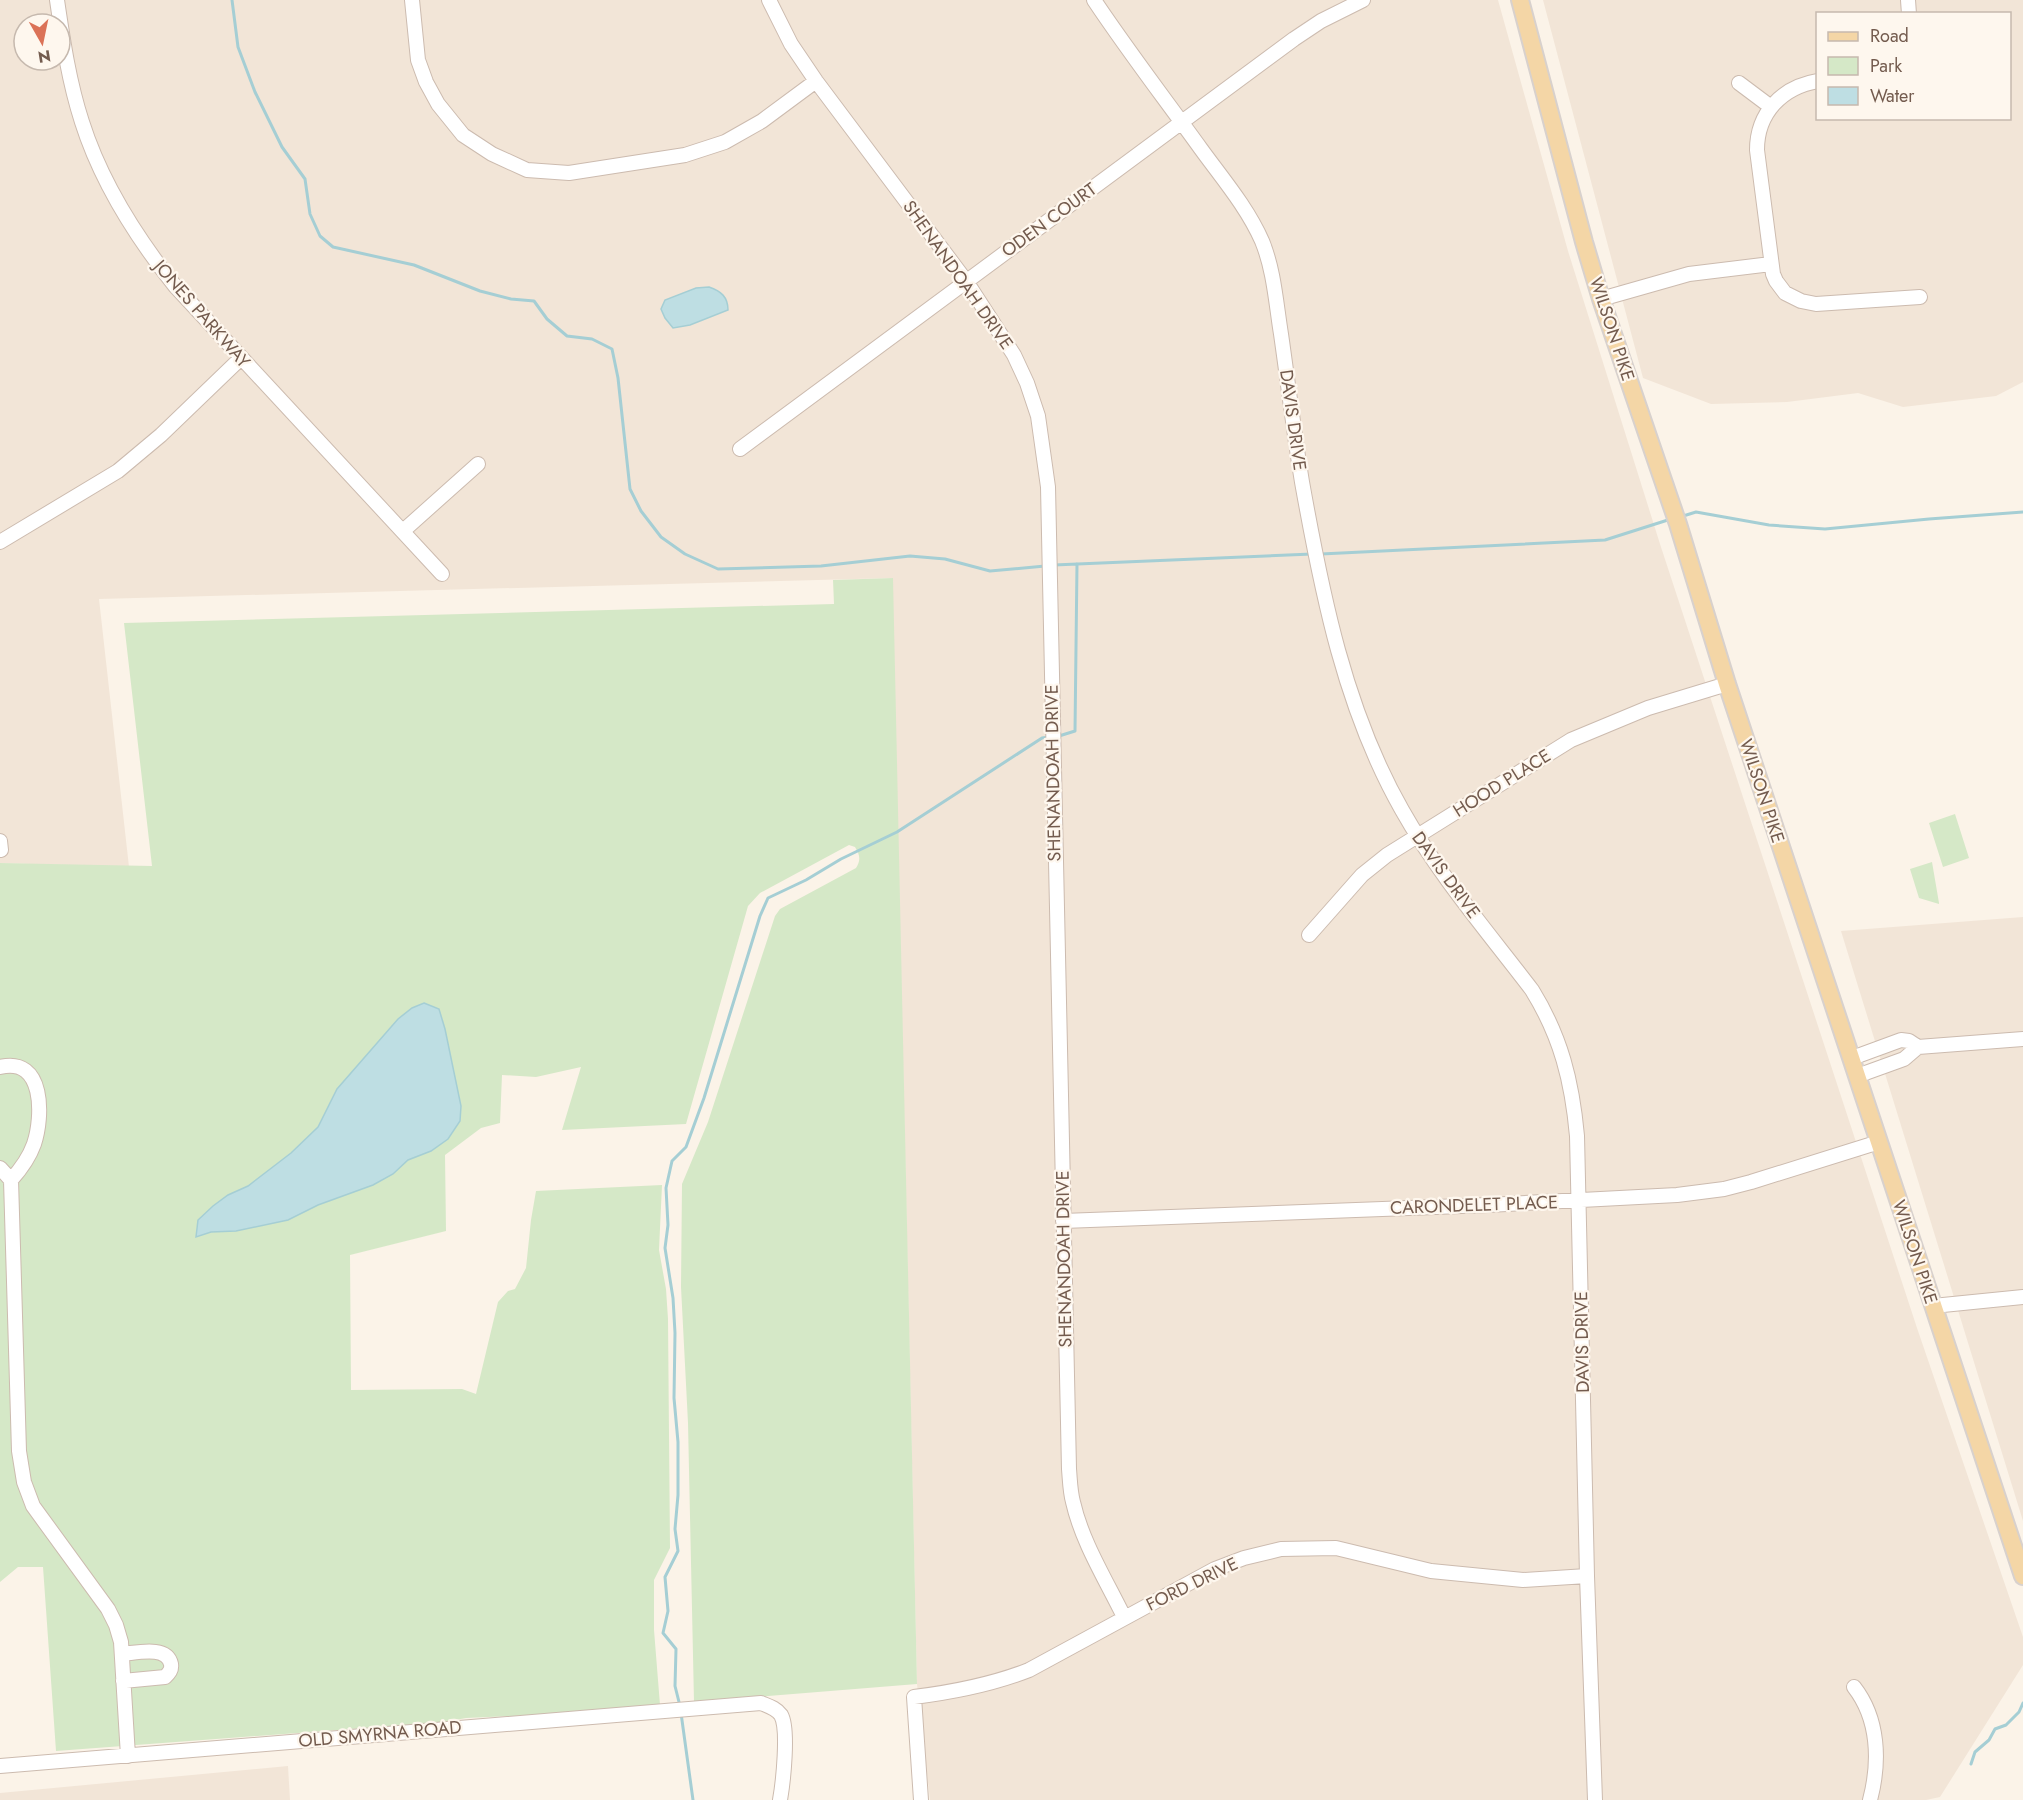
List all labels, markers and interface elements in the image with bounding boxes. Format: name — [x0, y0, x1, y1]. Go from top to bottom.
north arrow — [12, 12, 72, 72]
legend — [1816, 12, 2011, 120]
text: Road — [1870, 23, 1909, 49]
text: N — [36, 44, 52, 69]
text: Park — [1870, 53, 1902, 79]
text: Water — [1870, 83, 1915, 109]
street label: ODEN COURT — [996, 176, 1102, 263]
street label: SHENANDOAH DRIVE — [897, 195, 1019, 355]
street label: JONES PARKWAY — [146, 253, 257, 374]
street label: WILSON PIKE — [1583, 274, 1641, 384]
street label: DAVIS DRIVE — [1273, 368, 1313, 472]
street label: SHENANDOAH DRIVE — [1038, 684, 1068, 862]
street label: WILSON PIKE — [1733, 736, 1791, 846]
street label: HOOD PLACE — [1448, 743, 1556, 823]
street label: DAVIS DRIVE — [1406, 826, 1486, 924]
street label: SHENANDOAH DRIVE — [1049, 1170, 1079, 1348]
street label: CARONDELET PLACE — [1390, 1189, 1558, 1221]
street label: WILSON PIKE — [1886, 1197, 1944, 1307]
street label: DAVIS DRIVE — [1568, 1291, 1596, 1393]
street label: FORD DRIVE — [1142, 1551, 1242, 1617]
street label: OLD SMYRNA ROAD — [297, 1714, 463, 1754]

